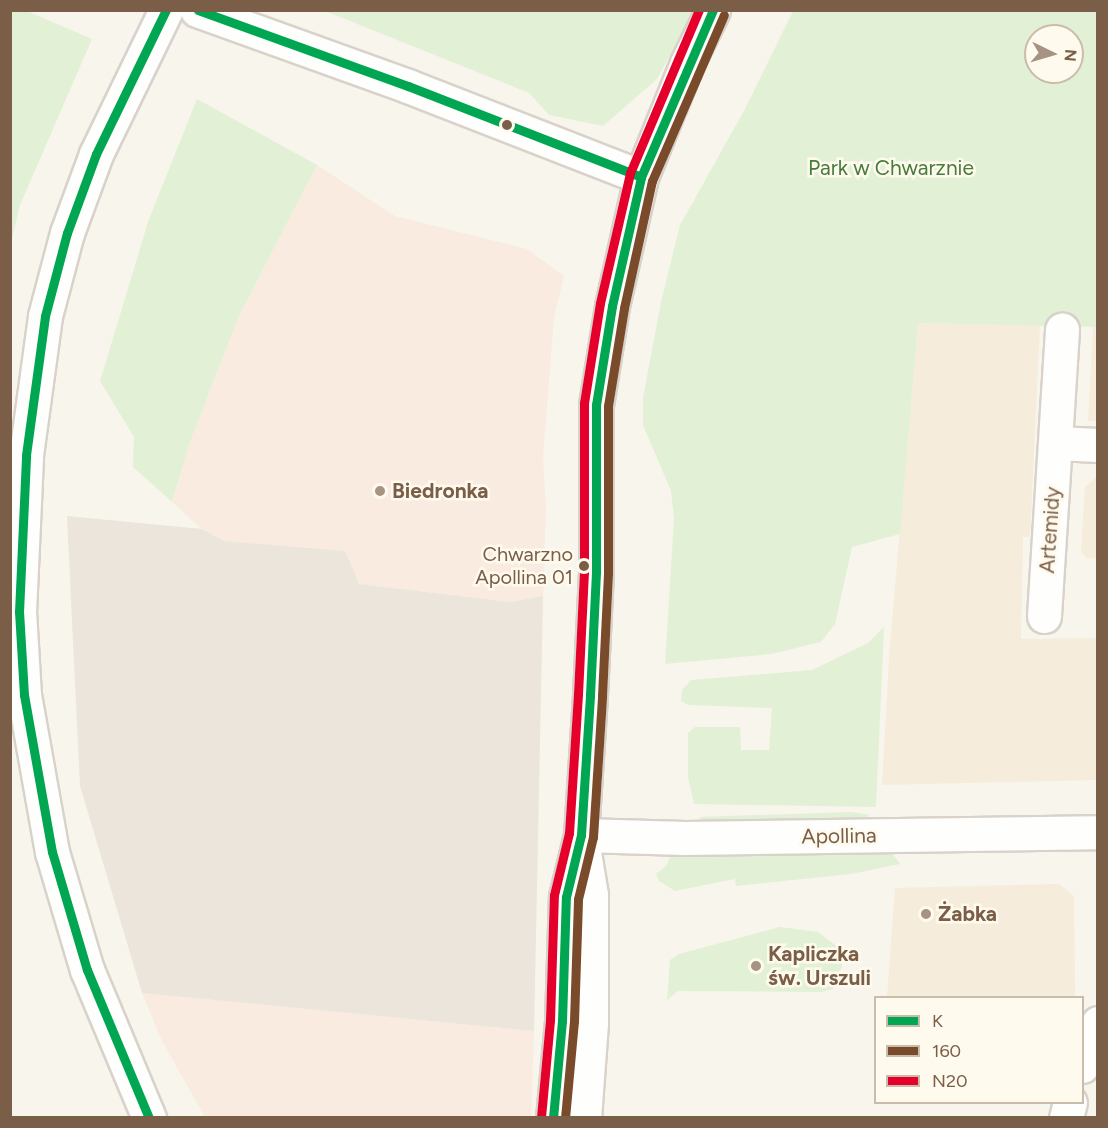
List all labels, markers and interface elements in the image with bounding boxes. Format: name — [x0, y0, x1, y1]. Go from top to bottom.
north arrow — [1024, 24, 1084, 84]
text: N — [1060, 48, 1080, 62]
unlabelled marker — [501, 119, 513, 131]
park label: Park w Chwarznie — [808, 155, 974, 181]
place label: Biedronka — [392, 478, 489, 504]
marker: Biedronka — [373, 484, 387, 498]
street label: Artemidy — [1034, 486, 1066, 574]
place label: Chwarzno Apollina 01 — [475, 542, 573, 589]
marker: Chwarzno Apollina 01 — [578, 560, 590, 572]
street label: Apollina — [801, 823, 877, 849]
place label: Żabka — [938, 901, 997, 927]
marker: Żabka — [919, 907, 933, 921]
place label: Kapliczka św. Urszuli — [768, 941, 871, 991]
marker: Kapliczka św. Urszuli — [749, 959, 763, 973]
legend — [874, 996, 1084, 1104]
text: K — [932, 1010, 943, 1032]
text: 160 — [932, 1040, 961, 1062]
text: N20 — [932, 1070, 968, 1092]

